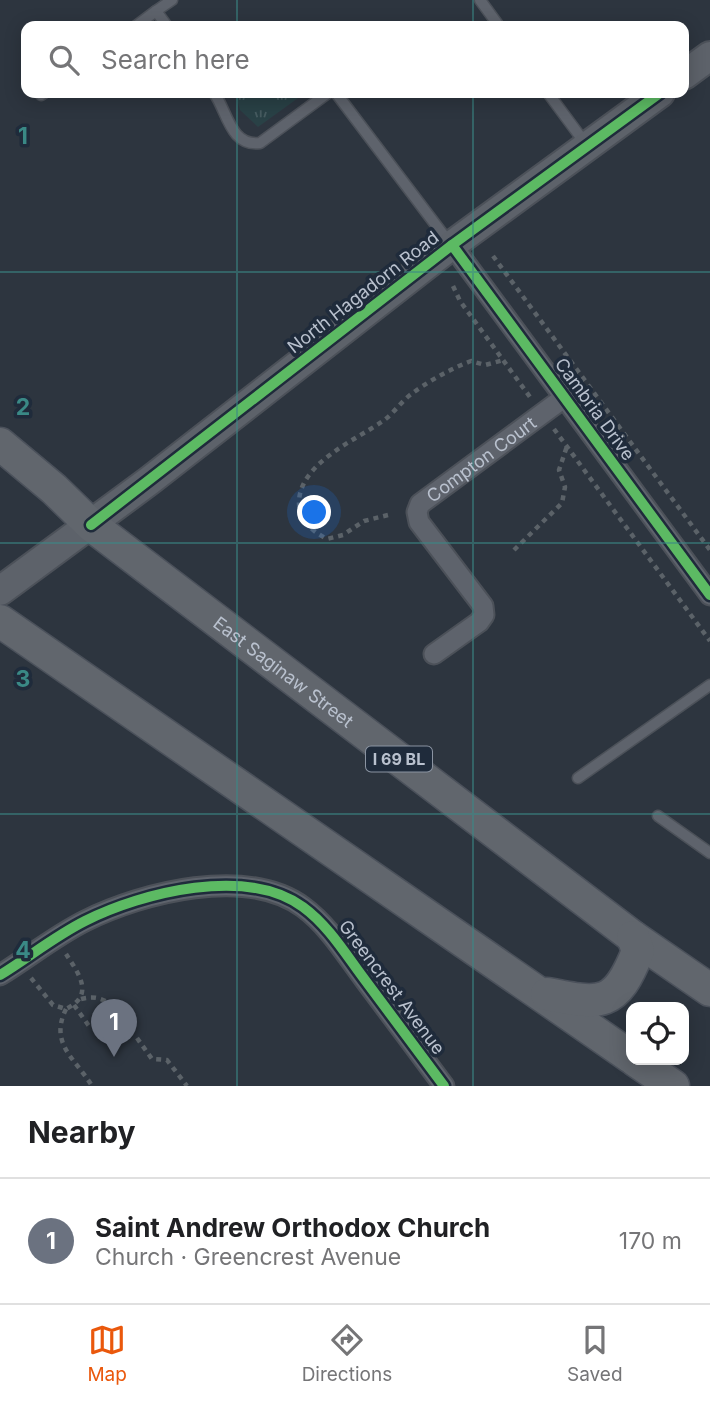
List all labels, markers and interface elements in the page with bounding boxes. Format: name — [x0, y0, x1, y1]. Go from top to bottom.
search box — [21, 21, 689, 98]
icon: search — [45, 41, 83, 79]
text: Search here — [101, 44, 250, 75]
text: 1 — [18, 122, 28, 150]
street label: North Hagadorn Road — [283, 227, 443, 357]
street label: Cambria Drive — [551, 354, 639, 464]
text: 2 — [16, 393, 30, 421]
street label: Compton Court — [422, 412, 540, 506]
your location — [297, 495, 331, 529]
street label: East Saginaw Street — [210, 612, 358, 731]
text: 3 — [16, 665, 30, 693]
road number: I 69 BL — [366, 746, 432, 772]
street label: Greencrest Avenue — [335, 916, 449, 1058]
text: 4 — [15, 936, 31, 964]
pin: 1 — [91, 999, 137, 1057]
map controls — [626, 1002, 689, 1065]
button: locate — [626, 1002, 689, 1065]
text: Nearby — [28, 1114, 136, 1150]
text: Saint Andrew Orthodox Church — [95, 1212, 490, 1243]
text: 1 — [46, 1227, 56, 1255]
text: 170 m — [619, 1227, 682, 1255]
text: Church · Greencrest Avenue — [95, 1243, 401, 1271]
tab: Map — [87, 1321, 127, 1386]
tab: Directions — [302, 1321, 392, 1386]
tab: Saved — [567, 1321, 623, 1386]

